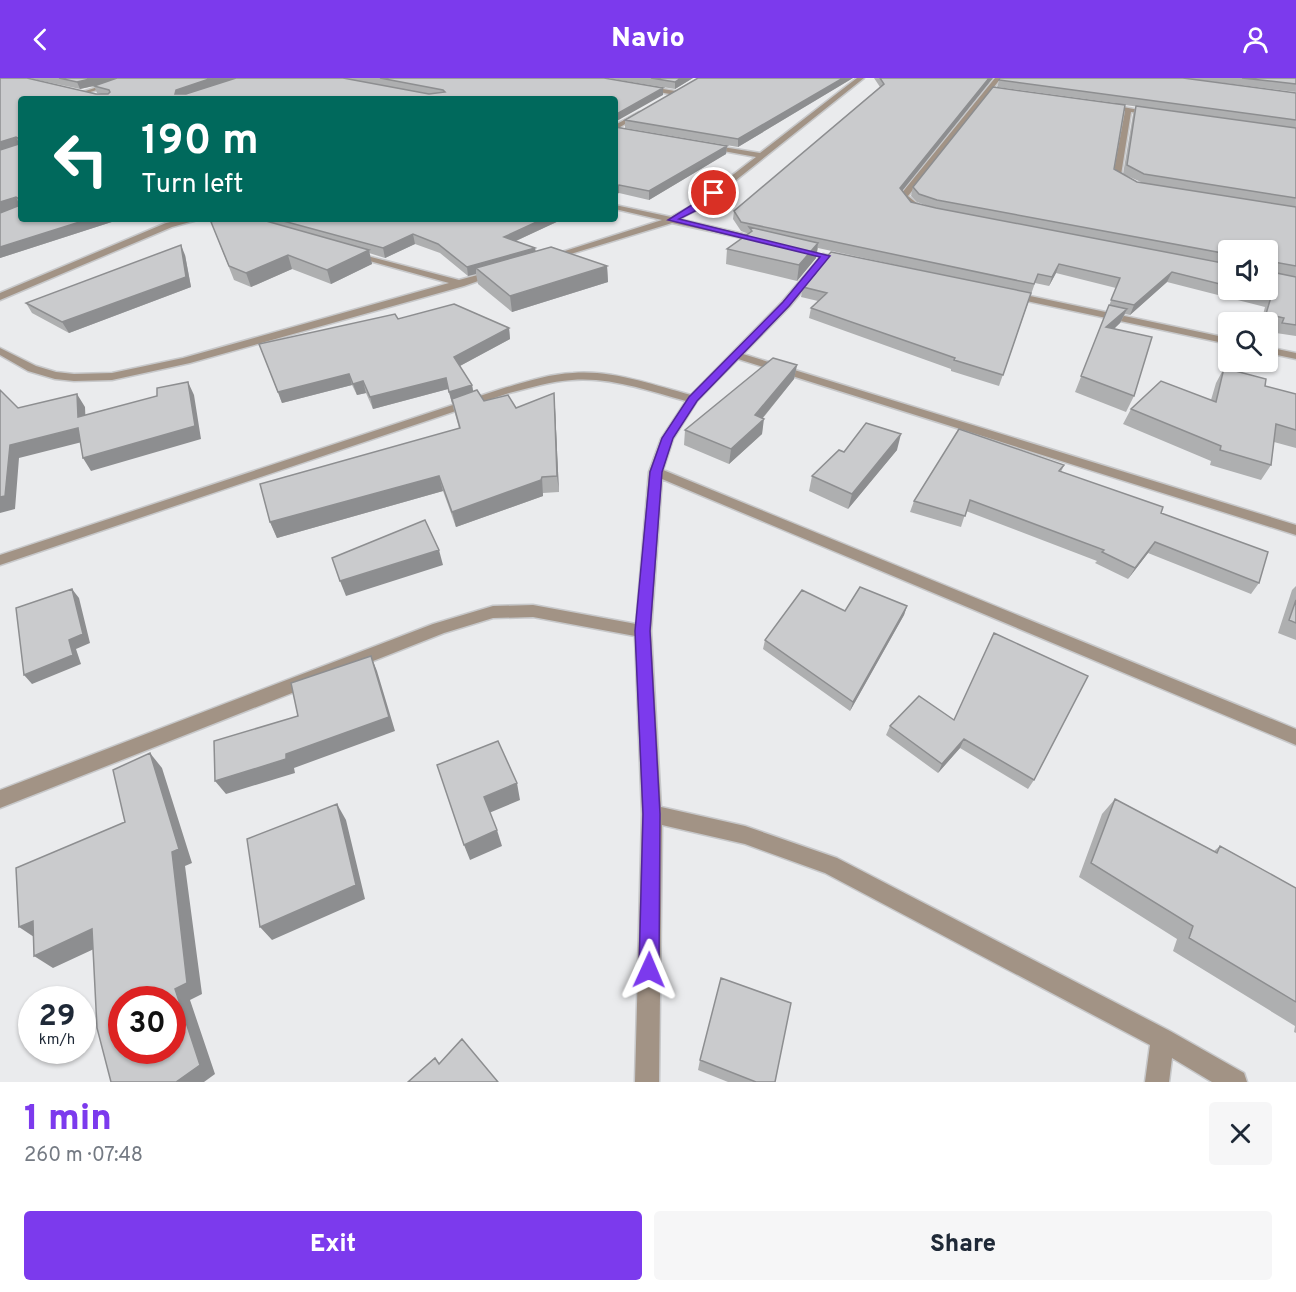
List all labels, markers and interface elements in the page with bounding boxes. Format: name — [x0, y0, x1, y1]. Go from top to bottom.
text: Navio — [611, 22, 685, 56]
icon: back — [24, 23, 57, 56]
icon: person — [1239, 23, 1272, 56]
text: 190 m — [141, 116, 259, 169]
icon: left — [42, 120, 120, 198]
pin — [688, 167, 739, 218]
text: Turn left — [141, 168, 243, 202]
icon: arrive — [697, 176, 730, 209]
map controls — [1218, 240, 1278, 372]
button: sound — [1218, 240, 1278, 300]
button: search — [1218, 312, 1278, 372]
position arrow — [617, 938, 681, 1002]
speed limit sign: 30 — [108, 986, 186, 1064]
text: 29 — [39, 999, 75, 1036]
text: km/h — [39, 1031, 75, 1050]
text: 1 min — [24, 1097, 112, 1143]
button: close — [1209, 1102, 1272, 1165]
text: 260 m · 07:48 — [24, 1143, 143, 1169]
button: Exit — [24, 1211, 642, 1280]
button: Share — [654, 1211, 1272, 1280]

